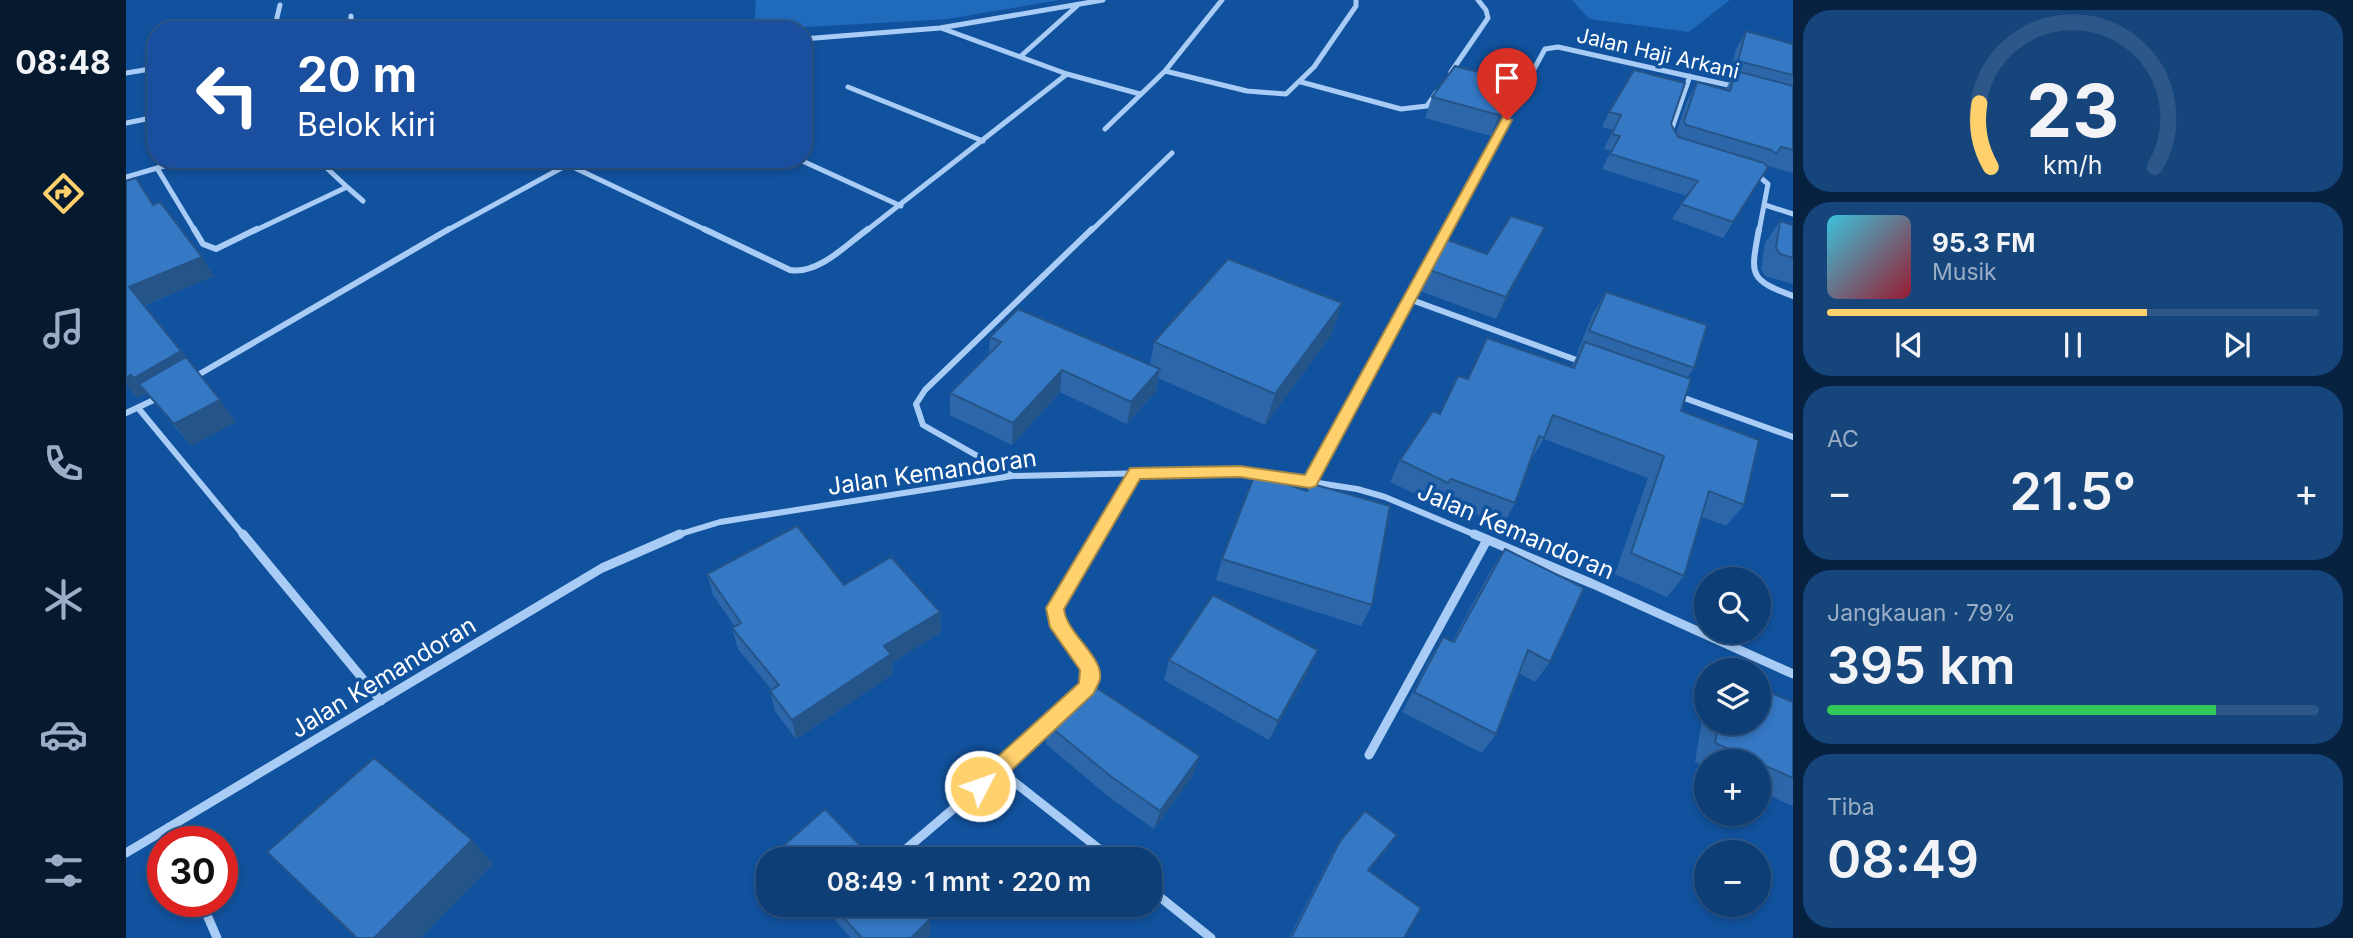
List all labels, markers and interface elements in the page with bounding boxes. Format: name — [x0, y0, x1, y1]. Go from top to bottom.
street label: Jalan Haji Arkani — [1574, 22, 1742, 84]
text: 08:48 — [15, 43, 111, 82]
text: 20 m — [297, 45, 417, 104]
pin — [1477, 48, 1537, 120]
icon: left — [182, 49, 273, 140]
icon: arrive — [1488, 59, 1526, 97]
text: 23 — [2027, 66, 2119, 155]
text: Belok kiri — [297, 105, 436, 144]
text: km/h — [2043, 150, 2103, 180]
icon: directions — [39, 169, 88, 218]
text: 95.3 FM — [1932, 227, 2035, 258]
text: Musik — [1932, 258, 1997, 286]
icon: music — [39, 304, 88, 353]
icon: previous — [1890, 326, 1928, 364]
icon: pause — [2054, 326, 2092, 364]
icon: next — [2218, 326, 2256, 364]
text: AC — [1827, 425, 1859, 453]
icon: phone — [39, 439, 88, 488]
street label: Jalan Kemandoran — [825, 443, 1039, 501]
text: 21.5° — [2010, 460, 2136, 523]
text: − — [1827, 469, 1852, 515]
text: + — [2294, 469, 2319, 515]
street label: Jalan Kemandoran — [1413, 476, 1619, 586]
map controls — [1694, 567, 1771, 917]
button: search — [1694, 567, 1771, 644]
icon: climate — [39, 575, 88, 624]
text: Jangkauan · 79% — [1827, 599, 2016, 627]
street label: Jalan Kemandoran — [285, 610, 481, 744]
text: 395 km — [1827, 634, 2016, 697]
button: layers — [1694, 658, 1771, 735]
icon: car — [39, 710, 88, 759]
position arrow — [943, 749, 1017, 823]
button: + — [1694, 749, 1771, 826]
text: Tiba — [1827, 793, 1875, 821]
speed limit sign: 30 — [147, 826, 238, 917]
text: 08:49 — [1827, 828, 1979, 891]
button: − — [1694, 840, 1771, 917]
icon: filters — [39, 846, 88, 895]
text: 08:49 · 1 mnt · 220 m — [827, 866, 1091, 897]

